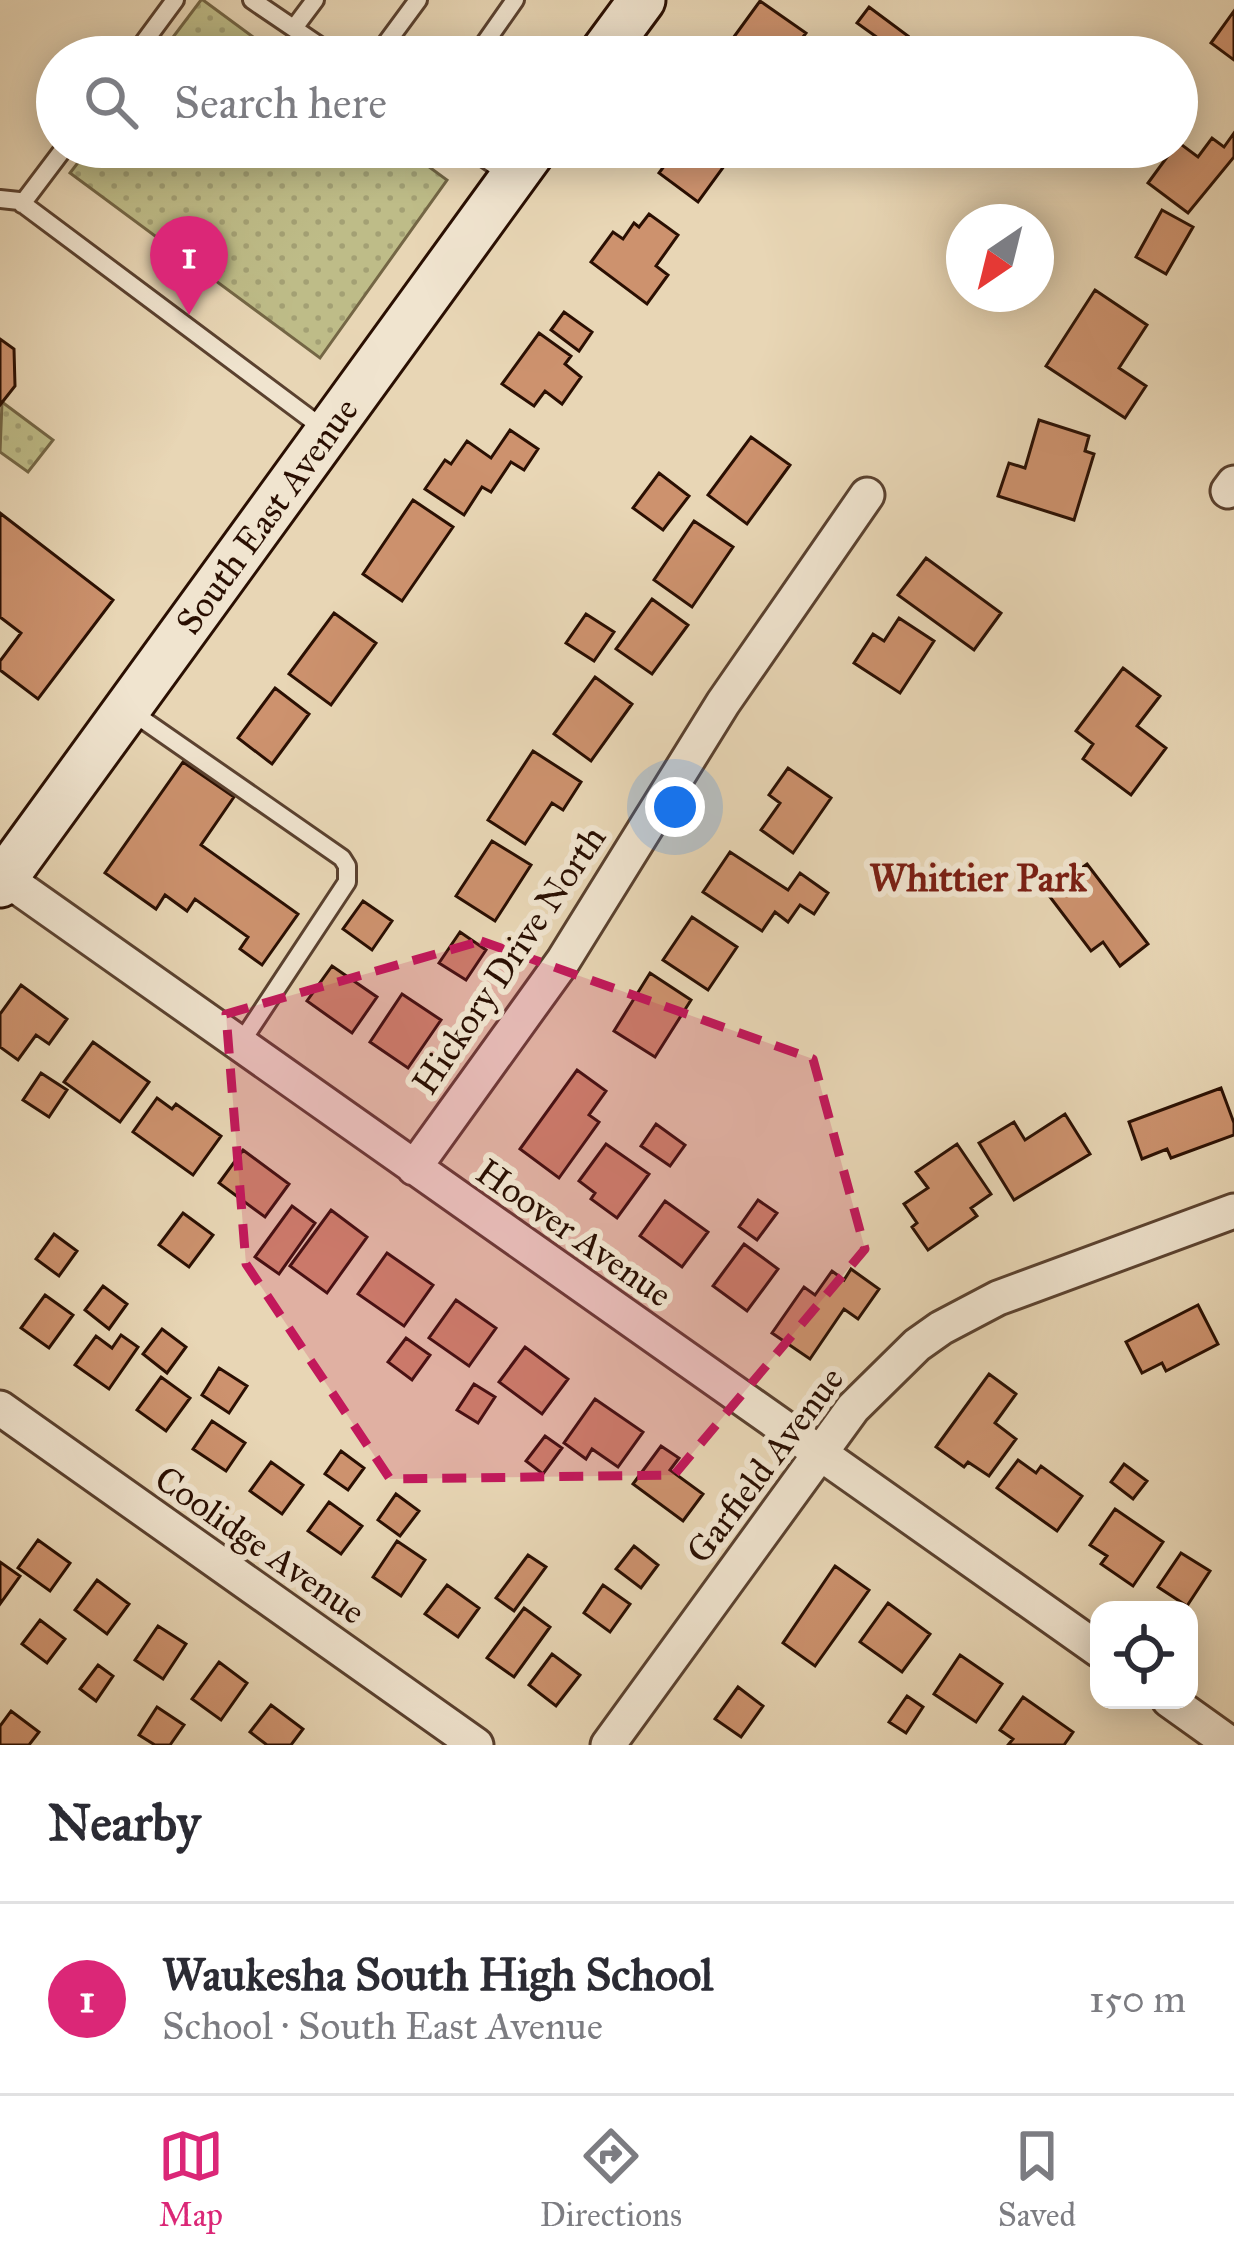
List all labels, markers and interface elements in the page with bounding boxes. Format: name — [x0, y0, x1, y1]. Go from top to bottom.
search box — [36, 36, 1198, 168]
icon: search — [78, 69, 144, 135]
text: Search here — [174, 75, 387, 130]
north arrow — [946, 204, 1054, 312]
pin: 1 — [150, 216, 228, 315]
street label: South East Avenue — [166, 389, 368, 643]
your location — [645, 777, 705, 837]
street label: Hickory Drive North — [403, 817, 615, 1103]
district label: Whittier Park — [869, 854, 1088, 902]
street label: Hoover Avenue — [468, 1149, 680, 1317]
street label: Garfield Avenue — [677, 1358, 853, 1572]
street label: Coolidge Avenue — [146, 1456, 374, 1634]
map controls — [1090, 1601, 1198, 1709]
button: locate — [1090, 1601, 1198, 1709]
text: Nearby — [48, 1792, 200, 1854]
text: Waukesha South High School — [162, 1947, 713, 2002]
text: 1 — [79, 1975, 95, 2023]
text: 150 m — [1089, 1975, 1186, 2023]
text: School · South East Avenue — [162, 2002, 603, 2050]
tab: Map — [158, 2123, 224, 2235]
tab: Directions — [540, 2123, 682, 2235]
tab: Saved — [998, 2123, 1076, 2235]

